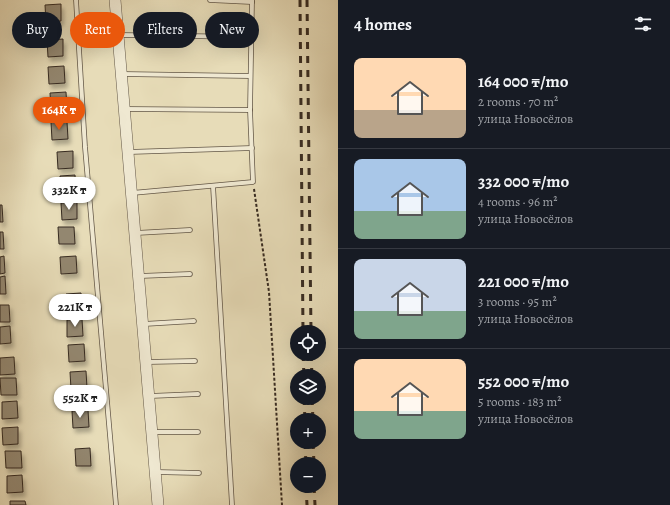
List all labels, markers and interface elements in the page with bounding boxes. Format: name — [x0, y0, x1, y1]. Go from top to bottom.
chip: Buy — [12, 12, 62, 48]
chip: Rent — [70, 12, 125, 48]
chip: Filters — [133, 12, 197, 48]
chip: New — [205, 12, 259, 48]
text: 4 homes — [354, 13, 412, 36]
icon: filters — [632, 13, 654, 35]
text: 164 000 ₸/mo — [478, 70, 569, 93]
icon: home — [386, 74, 434, 122]
text: 2 rooms · 70 m² — [478, 93, 558, 110]
pin: 164K ₸ — [26, 97, 92, 131]
text: 164K ₸ — [42, 101, 76, 118]
text: улица Новосёлов — [478, 110, 573, 127]
text: 332 000 ₸/mo — [478, 170, 569, 193]
icon: home — [386, 175, 434, 223]
pin: 332K ₸ — [36, 177, 102, 211]
text: 332K ₸ — [52, 181, 86, 198]
text: 4 rooms · 96 m² — [478, 193, 558, 210]
text: улица Новосёлов — [478, 210, 573, 227]
text: 221 000 ₸/mo — [478, 270, 569, 293]
icon: home — [386, 275, 434, 323]
text: 3 rooms · 95 m² — [478, 293, 557, 310]
pin: 221K ₸ — [42, 294, 108, 328]
text: 221K ₸ — [58, 298, 92, 315]
text: улица Новосёлов — [478, 310, 573, 327]
map controls — [290, 325, 326, 493]
button: locate — [290, 325, 326, 361]
button: layers — [290, 369, 326, 405]
text: 552 000 ₸/mo — [478, 370, 569, 393]
icon: home — [386, 375, 434, 423]
pin: 552K ₸ — [47, 385, 113, 419]
text: 552K ₸ — [63, 389, 97, 406]
text: 5 rooms · 183 m² — [478, 393, 562, 410]
text: улица Новосёлов — [478, 410, 573, 427]
button: + — [290, 413, 326, 449]
button: − — [290, 457, 326, 493]

